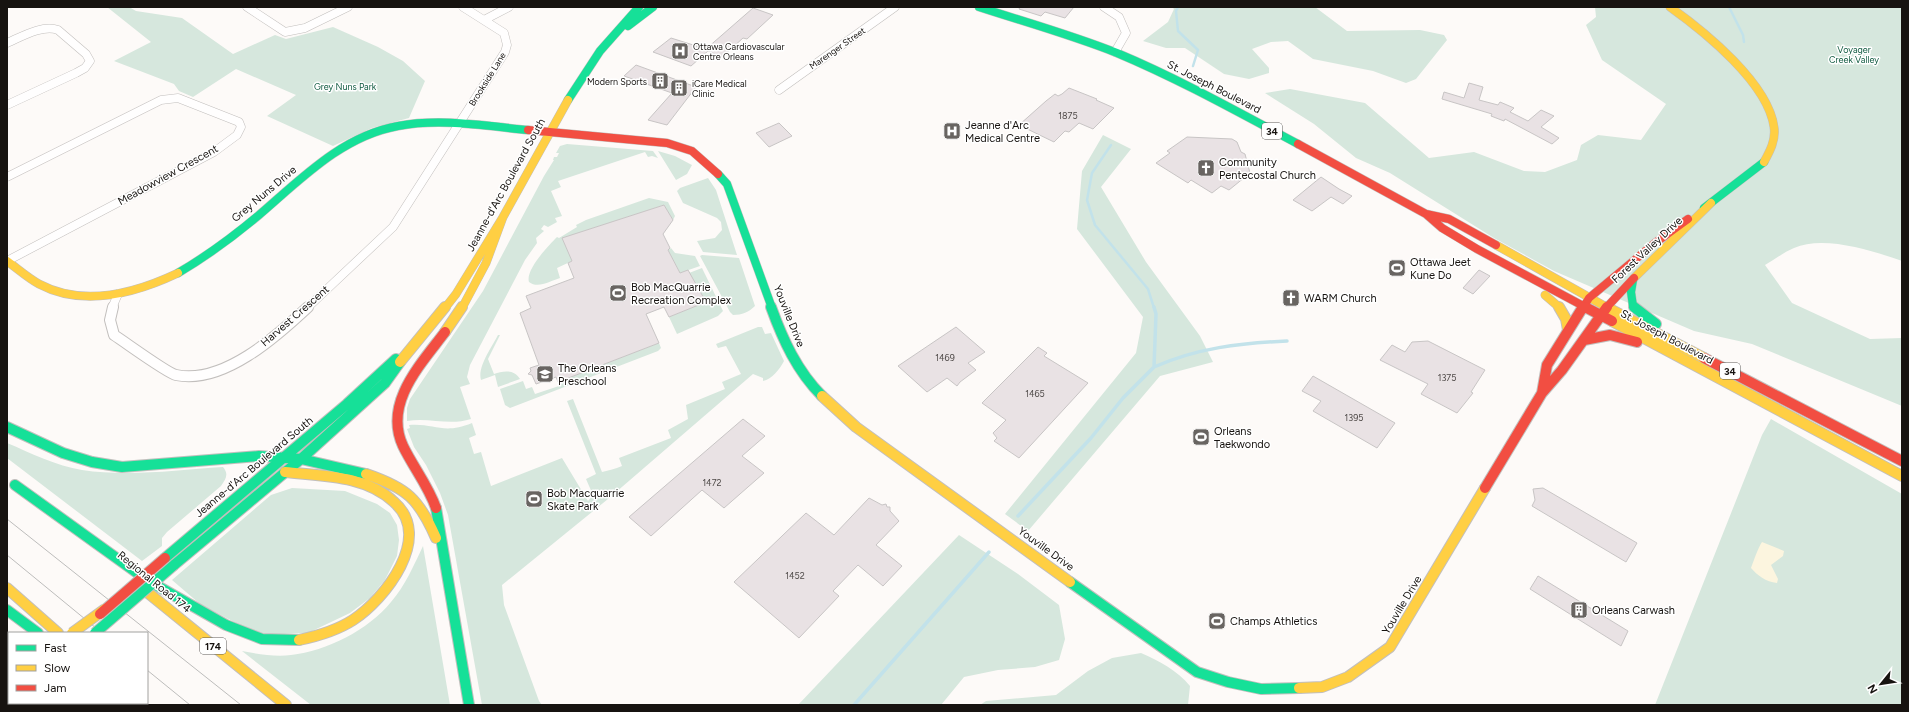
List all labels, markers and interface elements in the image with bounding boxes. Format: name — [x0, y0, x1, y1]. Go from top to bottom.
street label: Marenger Street — [807, 24, 868, 71]
hospital icon: Ottawa Cardiovascular Centre Orleans — [670, 41, 690, 61]
place label: Ottawa Cardiovascular Centre Orleans — [693, 41, 785, 62]
park label: Voyager Creek Valley — [1829, 44, 1879, 65]
street label: Brookside Lane — [466, 50, 508, 108]
street label: St. Joseph Boulevard — [1165, 58, 1263, 116]
building icon: Modern Sports — [650, 71, 670, 91]
place label: Modern Sports — [587, 76, 647, 87]
building icon: iCare Medical Clinic — [669, 78, 689, 98]
place label: iCare Medical Clinic — [692, 78, 747, 99]
park label: Grey Nuns Park — [314, 81, 377, 92]
house number: 1875 — [1058, 110, 1078, 121]
street label: Jeanne-d'Arc Boulevard South — [464, 116, 548, 254]
place label: Jeanne d'Arc Medical Centre — [965, 119, 1040, 145]
hospital icon: Jeanne d'Arc Medical Centre — [942, 121, 962, 141]
road number: 34 — [1262, 123, 1282, 139]
street label: Meadowview Crescent — [116, 142, 220, 208]
place label: Community Pentecostal Church — [1219, 156, 1316, 182]
church icon: Community Pentecostal Church — [1196, 158, 1216, 178]
street label: Grey Nuns Drive — [229, 163, 299, 225]
street label: Forest Valley Drive — [1609, 214, 1685, 286]
place label: Ottawa Jeet Kune Do — [1410, 256, 1471, 282]
sports icon: Ottawa Jeet Kune Do — [1387, 258, 1407, 278]
place label: Bob MacQuarrie Recreation Complex — [631, 281, 732, 307]
street label: Harvest Crescent — [258, 283, 332, 349]
sports icon: Bob MacQuarrie Recreation Complex — [608, 283, 628, 303]
street label: Youville Drive — [771, 283, 807, 349]
church icon: WARM Church — [1281, 288, 1301, 308]
place label: WARM Church — [1304, 292, 1377, 305]
street label: St. Joseph Boulevard — [1618, 307, 1716, 367]
house number: 1469 — [935, 352, 955, 363]
place label: The Orleans Preschool — [558, 362, 617, 388]
road number: 34 — [1720, 363, 1740, 379]
school or university icon: The Orleans Preschool — [535, 364, 555, 384]
house number: 1375 — [1438, 372, 1456, 383]
house number: 1465 — [1025, 388, 1045, 399]
house number: 1395 — [1345, 412, 1363, 423]
street label: Jeanne-d'Arc Boulevard South — [192, 414, 316, 520]
place label: Orleans Taekwondo — [1214, 425, 1270, 451]
sports icon: Orleans Taekwondo — [1191, 427, 1211, 447]
house number: 1472 — [702, 477, 722, 488]
place label: Bob Macquarrie Skate Park — [547, 487, 624, 513]
sports icon: Bob Macquarrie Skate Park — [524, 489, 544, 509]
street label: Youville Drive — [1016, 524, 1076, 574]
street label: Regional Road 174 — [115, 548, 193, 616]
house number: 1452 — [785, 570, 805, 581]
street label: Youville Drive — [1379, 573, 1425, 637]
building icon: Orleans Carwash — [1569, 600, 1589, 620]
place label: Orleans Carwash — [1592, 604, 1675, 617]
sports icon: Champs Athletics — [1207, 611, 1227, 631]
place label: Champs Athletics — [1230, 615, 1317, 628]
legend — [8, 632, 148, 704]
road number: 174 — [200, 638, 226, 654]
text: Fast — [44, 641, 67, 655]
text: Slow — [44, 661, 71, 675]
north arrow — [1861, 664, 1901, 704]
text: Jam — [44, 681, 67, 695]
text: N — [1865, 682, 1881, 696]

